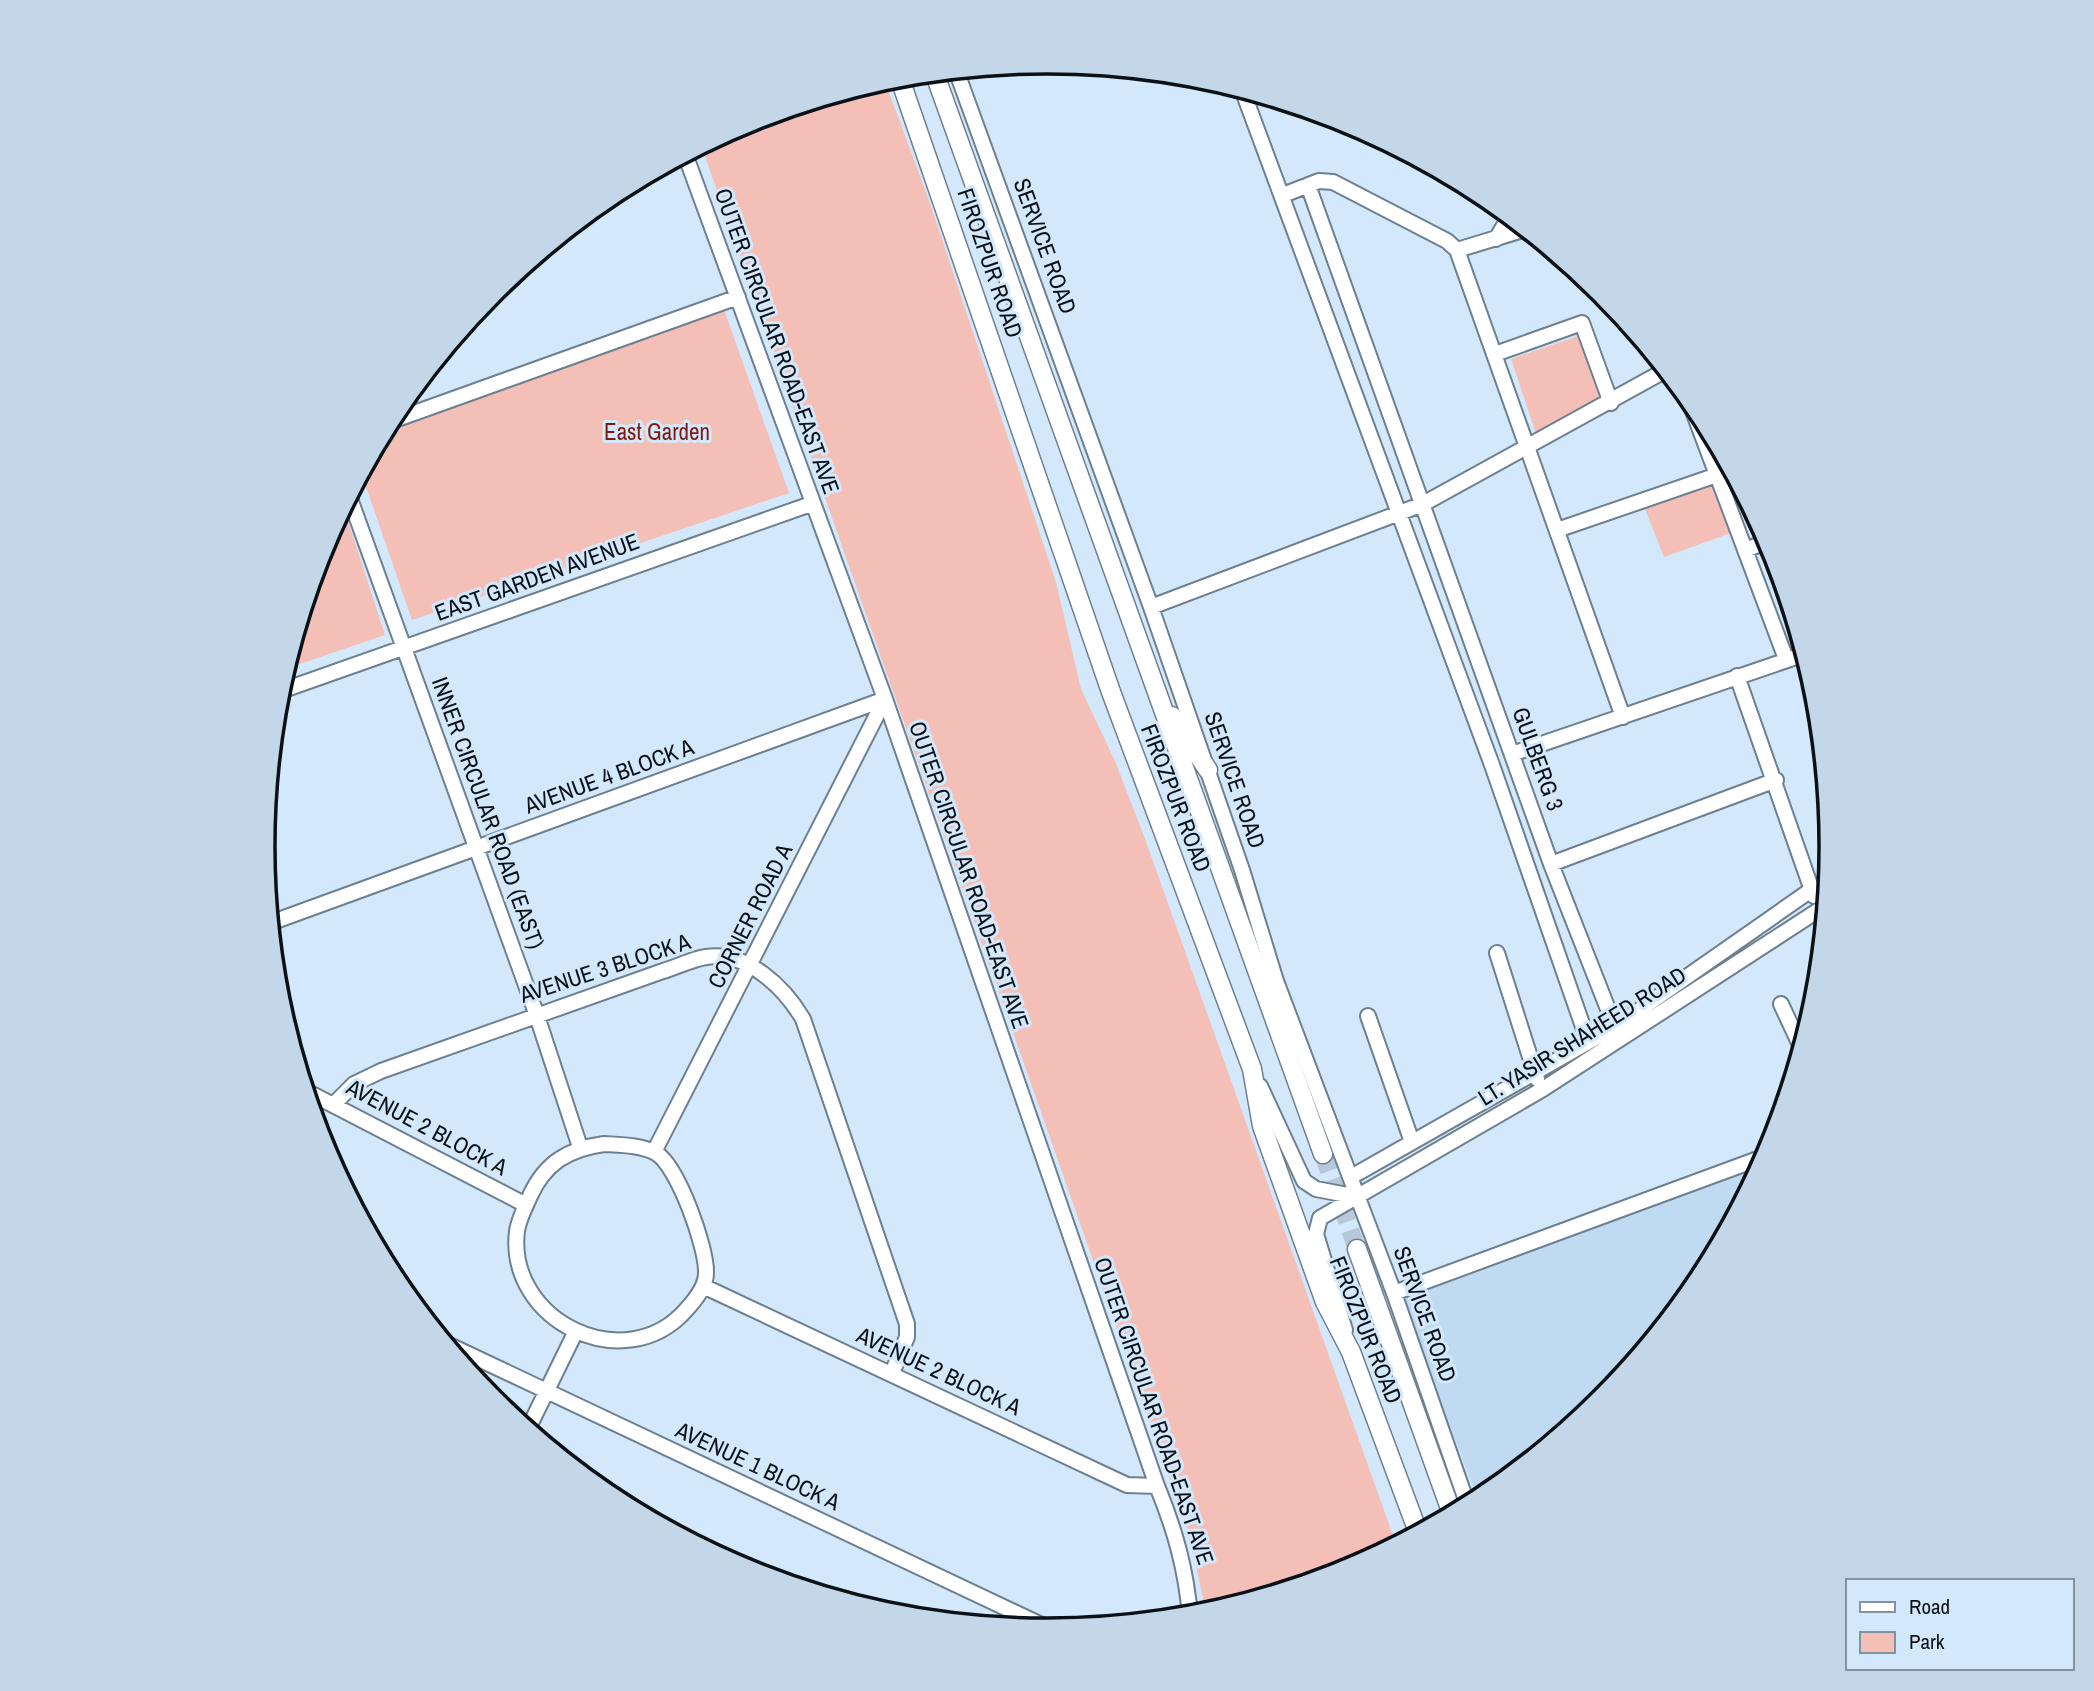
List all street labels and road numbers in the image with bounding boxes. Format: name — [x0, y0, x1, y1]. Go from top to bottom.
street label: SERVICE ROAD — [1007, 174, 1084, 318]
street label: OUTER CIRCULAR ROAD-EAST AVE — [708, 184, 847, 498]
street label: FIROZPUR ROAD — [950, 184, 1031, 342]
street label: EAST GARDEN AVENUE — [430, 525, 643, 628]
street label: INNER CIRCULAR ROAD (EAST) — [425, 673, 552, 953]
street label: GULBERG 3 — [1505, 703, 1571, 815]
street label: SERVICE ROAD — [1198, 708, 1273, 852]
street label: OUTER CIRCULAR ROAD-EAST AVE — [902, 717, 1037, 1033]
street label: FIROZPUR ROAD — [1134, 719, 1219, 876]
street label: AVENUE 4 BLOCK A — [519, 730, 698, 821]
street label: CORNER ROAD A — [700, 838, 799, 993]
street label: AVENUE 3 BLOCK A — [515, 925, 695, 1010]
street label: LT. YASIR SHAHEED ROAD — [1472, 959, 1692, 1112]
street label: AVENUE 2 BLOCK A — [341, 1071, 513, 1182]
street label: SERVICE ROAD — [1387, 1242, 1464, 1386]
street label: FIROZPUR ROAD — [1323, 1252, 1410, 1408]
street label: OUTER CIRCULAR ROAD-EAST AVE — [1087, 1253, 1222, 1569]
street label: AVENUE 2 BLOCK A — [851, 1318, 1027, 1422]
street label: AVENUE 1 BLOCK A — [670, 1413, 846, 1517]

